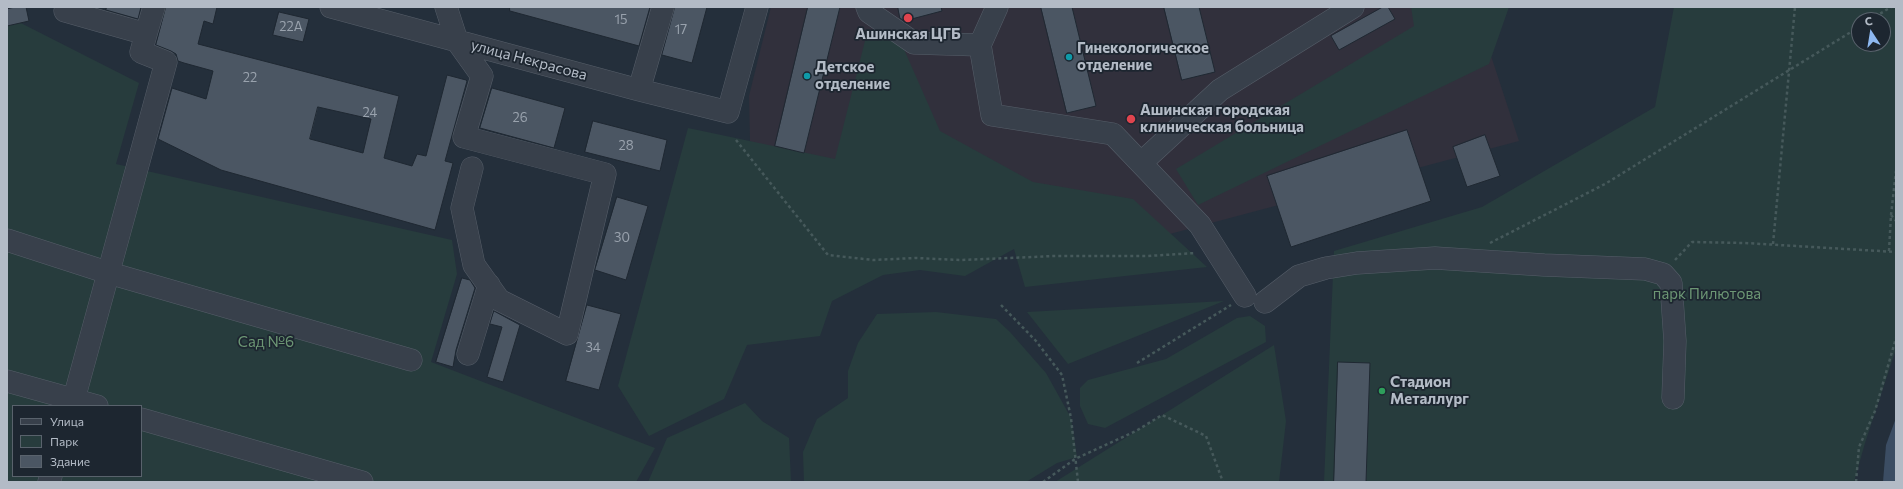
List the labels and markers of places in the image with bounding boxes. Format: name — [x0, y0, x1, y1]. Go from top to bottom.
marker: Ашинская ЦГБ — [902, 12, 914, 24]
place label: Ашинская ЦГБ — [855, 25, 961, 43]
place label: Гинекологическое отделение — [1077, 39, 1209, 74]
marker: Гинекологическое отделение — [1064, 52, 1074, 62]
place label: Детское отделение — [815, 58, 890, 93]
marker: Детское отделение — [802, 71, 812, 81]
place label: Ашинская городская клиническая больница — [1140, 101, 1304, 136]
marker: Ашинская городская клиническая больница — [1125, 113, 1137, 125]
place label: Стадион Металлург — [1390, 373, 1469, 408]
marker: Стадион Металлург — [1377, 386, 1387, 396]

